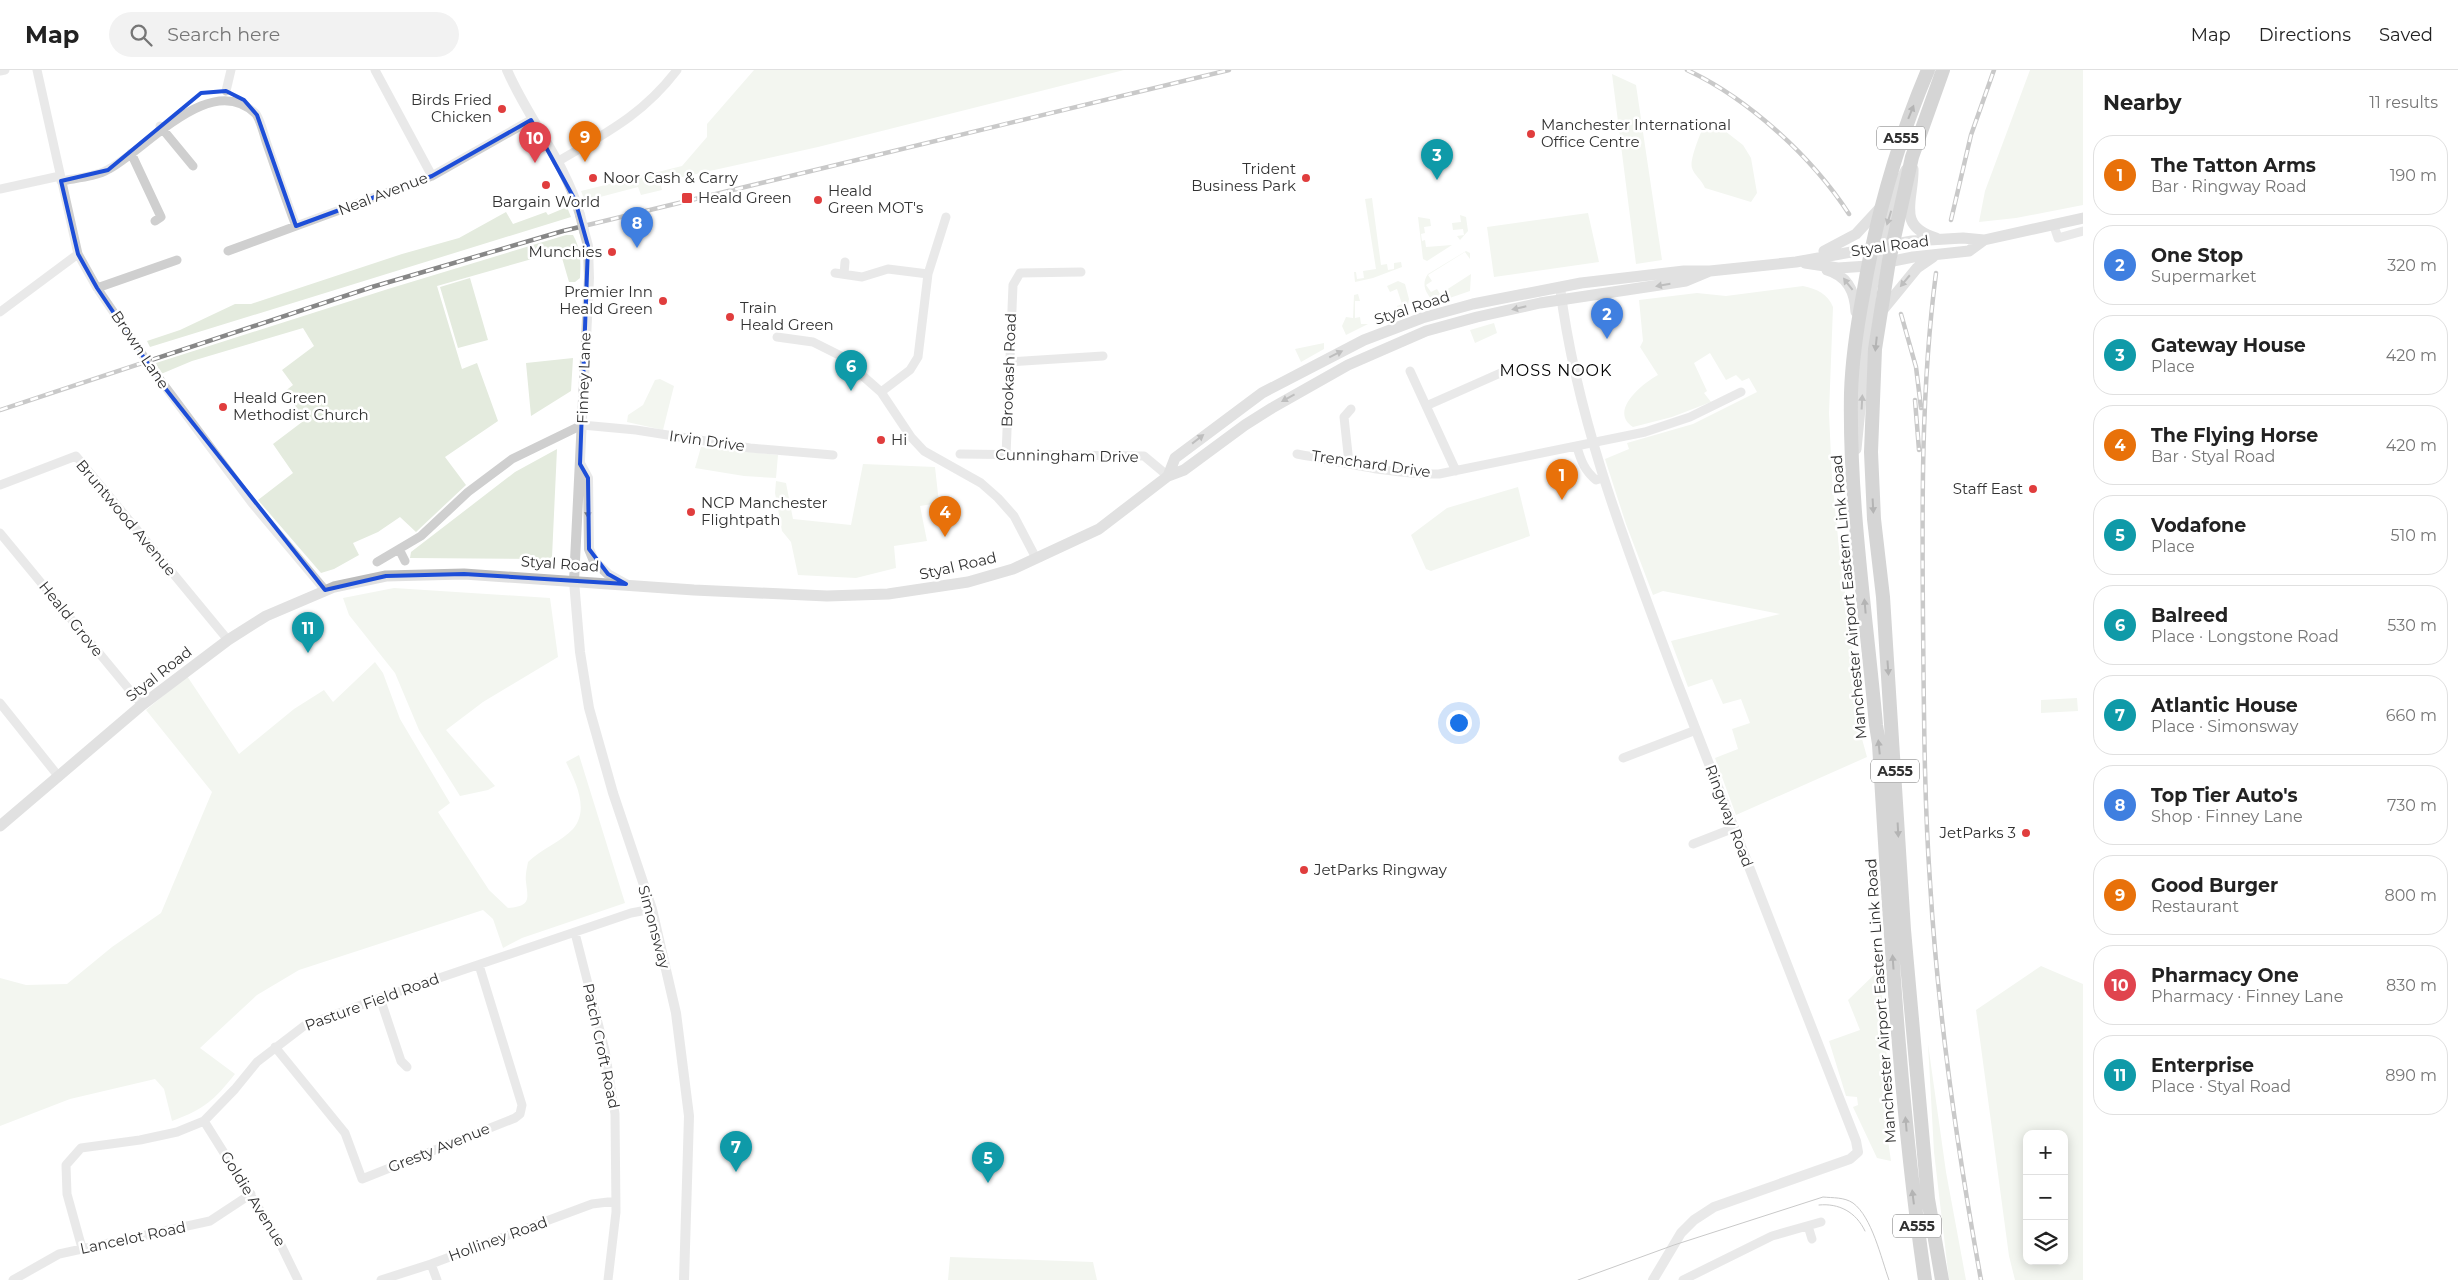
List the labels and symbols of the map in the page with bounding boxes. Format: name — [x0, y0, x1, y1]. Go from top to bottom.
place label: Birds Fried Chicken — [411, 90, 492, 126]
marker: Birds Fried Chicken — [496, 103, 508, 115]
one-way arrow — [1907, 104, 1915, 119]
place label: Manchester International Office Centre — [1541, 115, 1731, 151]
pin: 9 — [569, 121, 601, 162]
pin: 10 — [519, 122, 551, 163]
road number: A555 — [1877, 126, 1925, 150]
marker: Manchester International Office Centre — [1525, 128, 1537, 140]
pin: 3 — [1421, 139, 1453, 180]
place label: Trident Business Park — [1191, 159, 1296, 195]
street label: Neal Avenue — [335, 168, 430, 219]
place label: Noor Cash & Carry — [603, 168, 739, 187]
marker: Noor Cash & Carry — [587, 172, 599, 184]
marker: Trident Business Park — [1300, 172, 1312, 184]
marker: Bargain World — [540, 179, 552, 191]
place label: Heald Green MOT's — [828, 181, 923, 217]
place label: Heald Green — [698, 188, 792, 207]
marker: Heald Green — [680, 191, 694, 205]
place label: Bargain World — [492, 192, 600, 211]
marker: Heald Green MOT's — [812, 194, 824, 206]
pin: 8 — [621, 207, 653, 248]
one-way arrow — [1884, 210, 1892, 225]
street label: Styal Road — [1850, 231, 1930, 260]
place label: Munchies — [529, 242, 602, 261]
marker: Munchies — [606, 246, 618, 258]
one-way arrow — [1900, 275, 1911, 288]
one-way arrow — [1842, 278, 1853, 291]
one-way arrow — [1655, 281, 1671, 289]
place label: Premier Inn Heald Green — [559, 282, 653, 318]
street label: Styal Road — [1372, 286, 1452, 329]
marker: Premier Inn Heald Green — [657, 295, 669, 307]
place label: Train Heald Green — [740, 298, 834, 334]
pin: 2 — [1591, 298, 1623, 339]
one-way arrow — [1511, 304, 1526, 312]
street label: Brown Lane — [107, 307, 174, 393]
marker: Train Heald Green — [724, 311, 736, 323]
street label: Brookash Road — [997, 313, 1020, 427]
street label: Finney Lane — [572, 332, 595, 424]
one-way arrow — [1872, 336, 1880, 352]
one-way arrow — [1329, 349, 1343, 357]
pin: 6 — [835, 350, 867, 391]
district label: MOSS NOOK — [1500, 361, 1612, 380]
place label: Heald Green Methodist Church — [233, 388, 369, 424]
one-way arrow — [1282, 394, 1295, 403]
one-way arrow — [1858, 394, 1866, 410]
marker: Heald Green Methodist Church — [217, 401, 229, 413]
street label: Irvin Drive — [668, 426, 746, 455]
place label: Hi — [891, 430, 907, 449]
marker: Hi — [875, 434, 887, 446]
one-way arrow — [1192, 434, 1205, 445]
street label: Cunningham Drive — [995, 445, 1139, 466]
street label: Trenchard Drive — [1310, 446, 1432, 481]
street label: Manchester Airport Eastern Link Road — [1827, 454, 1870, 740]
street label: Bruntwood Avenue — [72, 456, 181, 580]
pin: 1 — [1546, 459, 1578, 500]
place label: Staff East — [1953, 479, 2023, 498]
marker: Staff East — [2027, 483, 2039, 495]
place label: NCP Manchester Flightpath — [701, 493, 828, 529]
pin: 4 — [929, 496, 961, 537]
one-way arrow — [1870, 498, 1878, 514]
one-way arrow — [585, 503, 593, 519]
marker: NCP Manchester Flightpath — [685, 506, 697, 518]
street label: Styal Road — [917, 547, 998, 584]
street label: Styal Road — [520, 551, 600, 576]
street label: Heald Grove — [35, 577, 108, 660]
one-way arrow — [1861, 598, 1869, 614]
pin: 11 — [292, 612, 324, 653]
street label: Styal Road — [122, 642, 196, 705]
one-way arrow — [1885, 660, 1893, 676]
your location — [1446, 710, 1472, 736]
one-way arrow — [1875, 739, 1883, 755]
road number: A555 — [1871, 759, 1919, 782]
street label: Ringway Road — [1701, 762, 1758, 870]
one-way arrow — [1894, 822, 1902, 838]
place label: JetParks 3 — [1939, 823, 2016, 842]
marker: JetParks 3 — [2020, 827, 2032, 839]
street label: Manchester Airport Eastern Link Road — [1861, 858, 1900, 1144]
place label: JetParks Ringway — [1313, 860, 1448, 879]
marker: JetParks Ringway — [1298, 864, 1310, 876]
street label: Simonsway — [634, 883, 675, 971]
one-way arrow — [1889, 953, 1897, 969]
street label: Pasture Field Road — [302, 968, 442, 1035]
street label: Patch Croft Road — [579, 981, 624, 1110]
one-way arrow — [1901, 1115, 1909, 1131]
street label: Gresty Avenue — [385, 1118, 492, 1177]
pin: 7 — [720, 1131, 752, 1172]
pin: 5 — [972, 1142, 1004, 1183]
street label: Goldie Avenue — [217, 1148, 290, 1250]
one-way arrow — [1909, 1189, 1917, 1205]
street label: Holliney Road — [446, 1212, 550, 1265]
road number: A555 — [1893, 1214, 1941, 1238]
street label: Lancelot Road — [78, 1217, 188, 1258]

